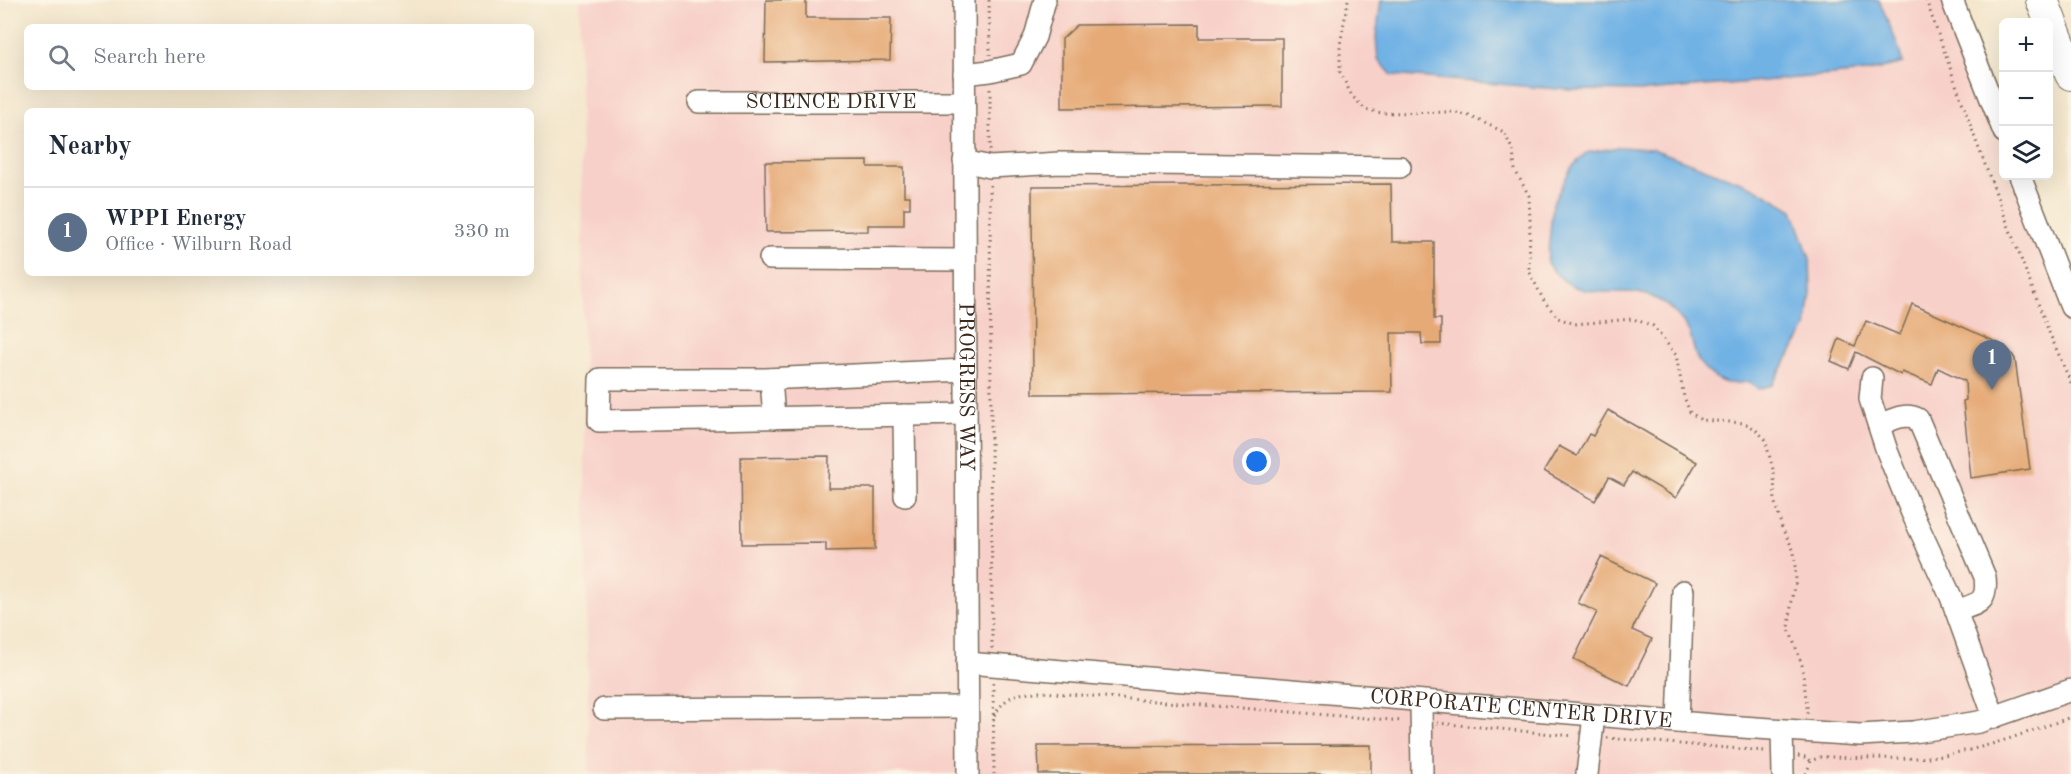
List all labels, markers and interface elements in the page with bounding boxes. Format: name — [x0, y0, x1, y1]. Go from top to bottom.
map controls — [1999, 18, 2053, 180]
button: + — [1999, 18, 2053, 72]
search box — [24, 24, 534, 90]
icon: search — [45, 41, 78, 74]
text: Search here — [93, 46, 206, 68]
button: − — [1999, 72, 2053, 126]
street label: SCIENCE DRIVE — [746, 92, 916, 113]
button: layers — [1999, 126, 2053, 180]
text: Nearby — [48, 134, 132, 160]
text: WPPI Energy — [105, 208, 246, 230]
text: 1 — [62, 222, 73, 242]
text: 330 m — [454, 222, 510, 242]
text: Office · Wilburn Road — [105, 235, 292, 255]
street label: PROGRESS WAY — [955, 302, 977, 471]
pin: 1 — [1972, 340, 2012, 390]
your location — [1242, 447, 1271, 476]
street label: CORPORATE CENTER DRIVE — [1369, 686, 1673, 732]

